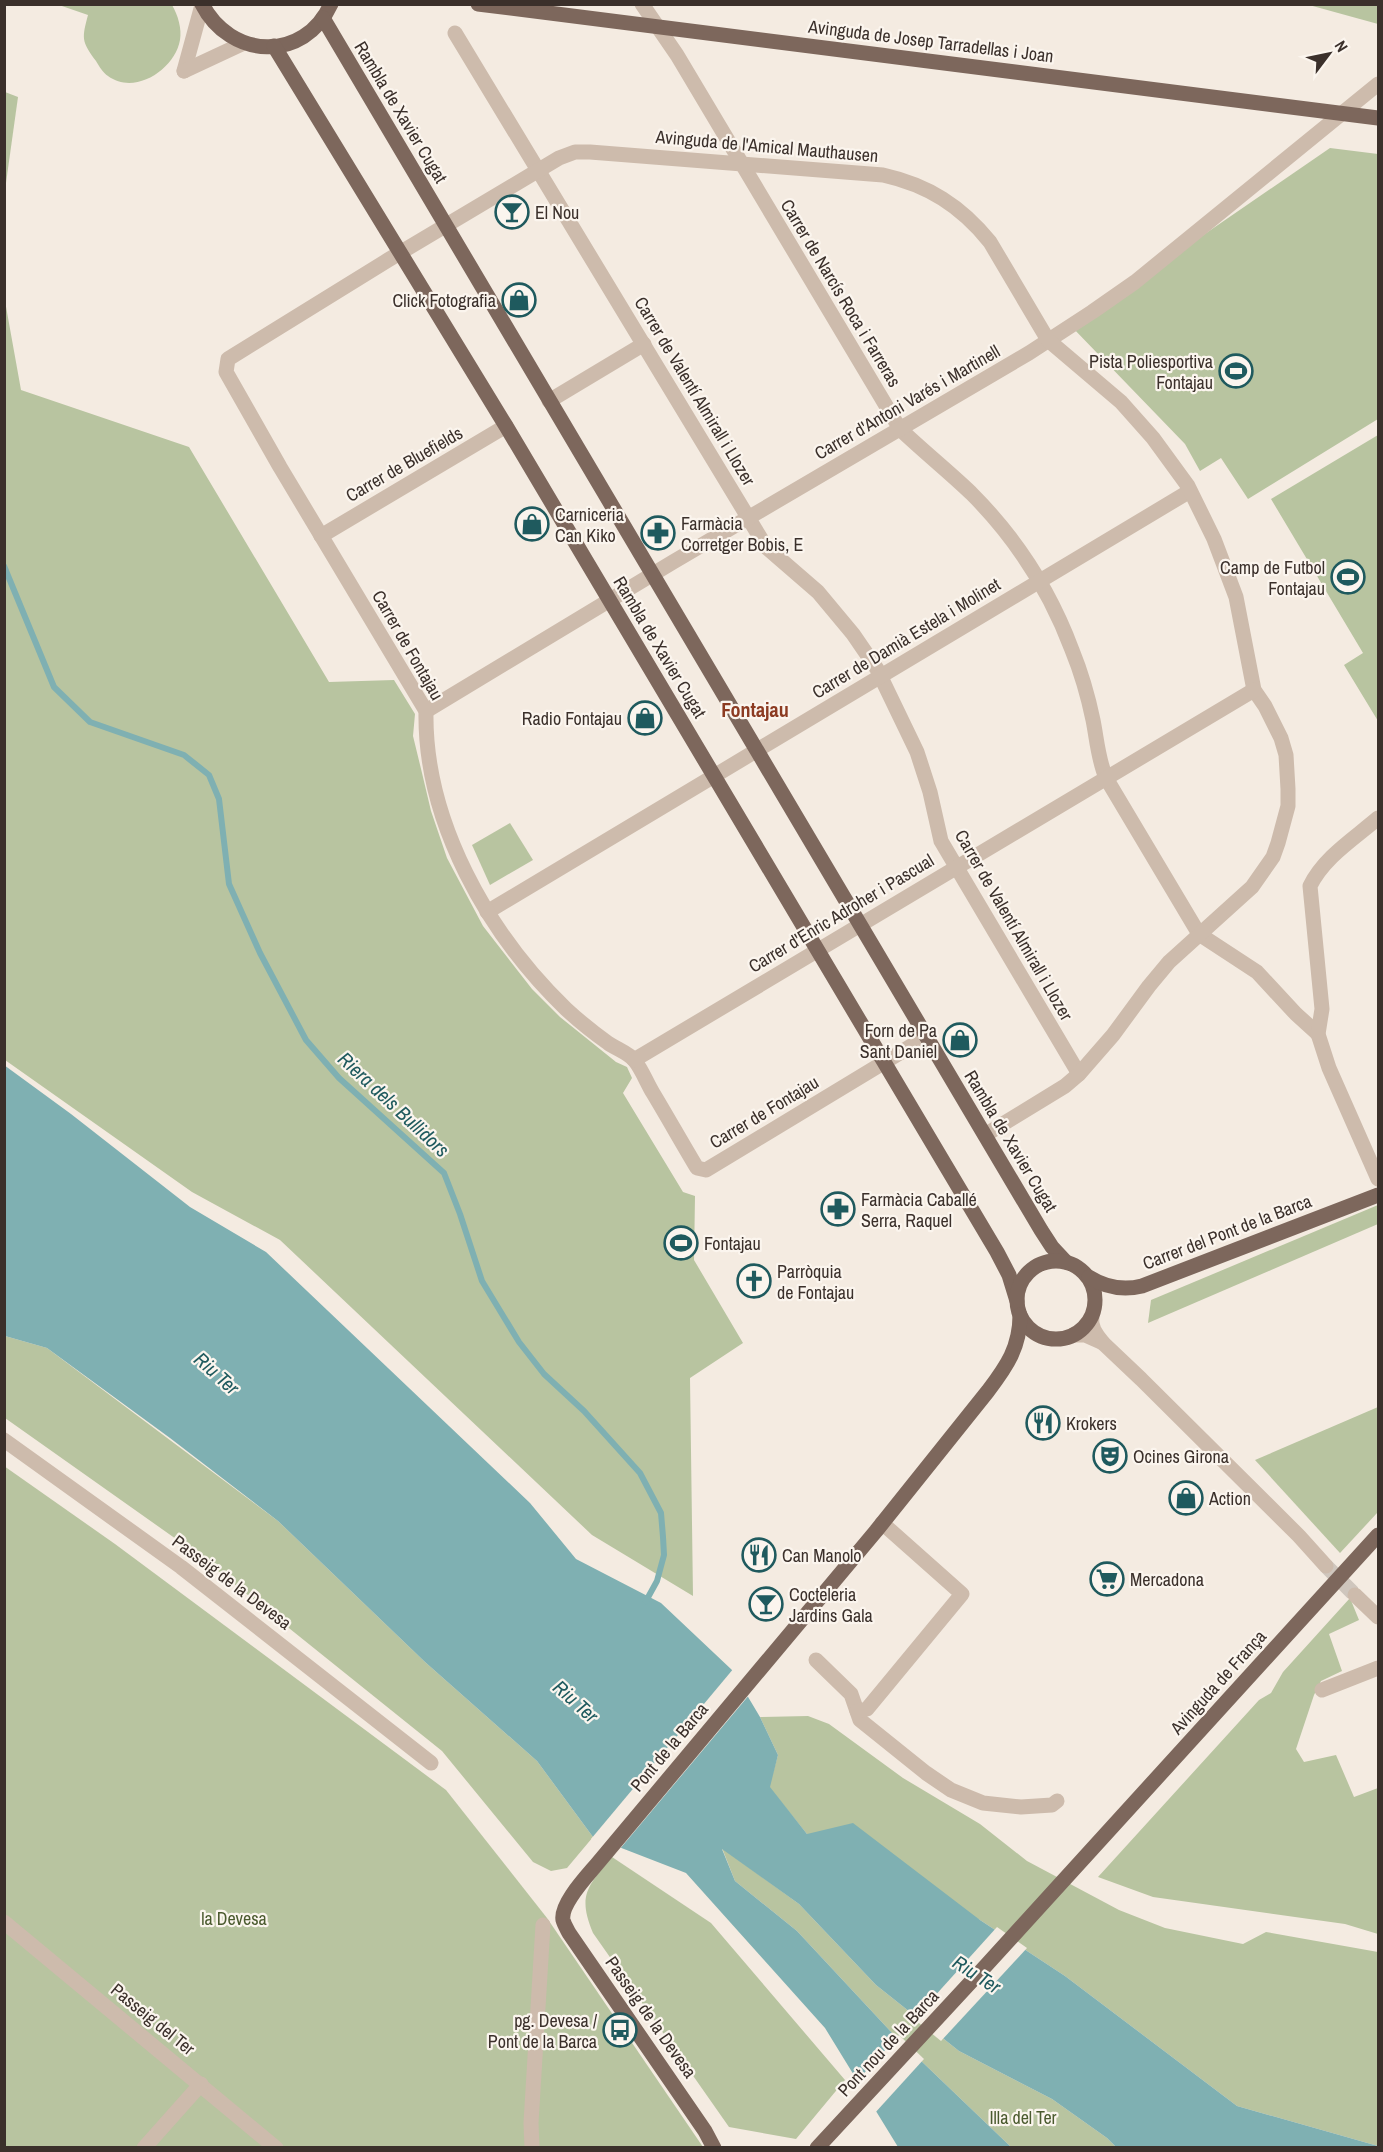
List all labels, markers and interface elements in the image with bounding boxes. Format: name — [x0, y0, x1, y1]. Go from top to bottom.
street label: Avinguda de Josep Tarradellas i Joan — [806, 13, 1055, 68]
north arrow — [1299, 24, 1359, 84]
street label: Rambla de Xavier Cugat — [349, 36, 453, 188]
text: N — [1330, 36, 1354, 56]
street label: Avinguda de l'Amical Mauthausen — [654, 124, 879, 168]
bar icon: El Nou — [494, 194, 530, 230]
street label: Carrer de Narcís Roca i Farreras — [775, 194, 907, 392]
place label: El Nou — [535, 200, 579, 225]
shop icon: Click Fotografia — [501, 282, 537, 318]
place label: Click Fotografia — [393, 288, 496, 313]
street label: Carrer de Valentí Almirall i Llozer — [629, 292, 761, 490]
street label: Carrer d'Antoni Varés i Martinell — [810, 339, 1004, 465]
place label: Pista Poliesportiva Fontajau — [1089, 349, 1213, 395]
sports icon: Pista Poliesportiva Fontajau — [1218, 353, 1254, 389]
street label: Carrer de Bluefields — [341, 420, 467, 508]
place label: Carniceria Can Kiko — [555, 502, 624, 548]
shop icon: Carniceria Can Kiko — [514, 506, 550, 542]
place label: Farmàcia Corretger Bobis, E — [681, 511, 803, 557]
pharmacy icon: Farmàcia Corretger Bobis, E — [640, 515, 676, 551]
place label: Camp de Futbol Fontajau — [1220, 555, 1325, 601]
sports icon: Camp de Futbol Fontajau — [1330, 559, 1366, 595]
street label: Rambla de Xavier Cugat — [608, 571, 712, 723]
street label: Carrer de Damià Estela i Molinet — [807, 572, 1005, 704]
street label: Carrer de Fontajau — [366, 585, 450, 705]
district label: Fontajau — [721, 696, 789, 723]
shop icon: Radio Fontajau — [627, 700, 663, 736]
place label: Radio Fontajau — [522, 706, 622, 731]
street label: Carrer de Valentí Almirall i Llozer — [949, 825, 1079, 1025]
street label: Carrer d'Enric Adroher i Pascual — [744, 848, 938, 978]
place label: Forn de Pa Sant Daniel — [860, 1018, 937, 1064]
shop icon: Forn de Pa Sant Daniel — [942, 1022, 978, 1058]
water label: Riera dels Bullidors — [332, 1045, 456, 1163]
street label: Rambla de Xavier Cugat — [959, 1065, 1063, 1217]
street label: Carrer de Fontajau — [705, 1070, 823, 1154]
place label: Farmàcia Caballé Serra, Raquel — [861, 1187, 977, 1233]
street label: Carrer del Pont de la Barca — [1139, 1188, 1315, 1276]
pharmacy icon: Farmàcia Caballé Serra, Raquel — [820, 1191, 856, 1227]
sports icon: Fontajau — [663, 1225, 699, 1261]
place label: Fontajau — [704, 1231, 761, 1256]
place label: Parròquia de Fontajau — [777, 1259, 854, 1305]
church icon: Parròquia de Fontajau — [736, 1263, 772, 1299]
water label: Riu Ter — [189, 1346, 246, 1401]
restaurant icon: Krokers — [1025, 1405, 1061, 1441]
place label: Krokers — [1066, 1411, 1117, 1436]
theatre icon: Ocines Girona — [1092, 1438, 1128, 1474]
place label: Ocines Girona — [1133, 1444, 1229, 1469]
shop icon: Action — [1168, 1480, 1204, 1516]
place label: Action — [1208, 1486, 1251, 1511]
street label: Passeig de la Devesa — [167, 1529, 297, 1635]
restaurant icon: Can Manolo — [741, 1537, 777, 1573]
place label: Can Manolo — [782, 1543, 862, 1568]
supermarket icon: Mercadona — [1089, 1561, 1125, 1597]
place label: Mercadona — [1130, 1567, 1204, 1592]
place label: Cocteleria Jardins Gala — [789, 1582, 873, 1628]
bar icon: Cocteleria Jardins Gala — [748, 1586, 784, 1622]
street label: Avinguda de França — [1164, 1624, 1272, 1740]
water label: Riu Ter — [548, 1674, 605, 1729]
street label: Pont de la Barca — [624, 1697, 714, 1797]
park label: la Devesa — [201, 1906, 267, 1931]
water label: Riu Ter — [948, 1948, 1007, 2000]
street label: Passeig de la Devesa — [600, 1951, 702, 2083]
street label: Passeig del Ter — [106, 1977, 200, 2061]
street label: Pont nou de la Barca — [832, 1984, 944, 2102]
place label: pg. Devesa / Pont de la Barca — [488, 2008, 598, 2054]
bus stop icon: pg. Devesa / Pont de la Barca — [602, 2012, 638, 2048]
park label: Illa del Ter — [989, 2105, 1057, 2130]

